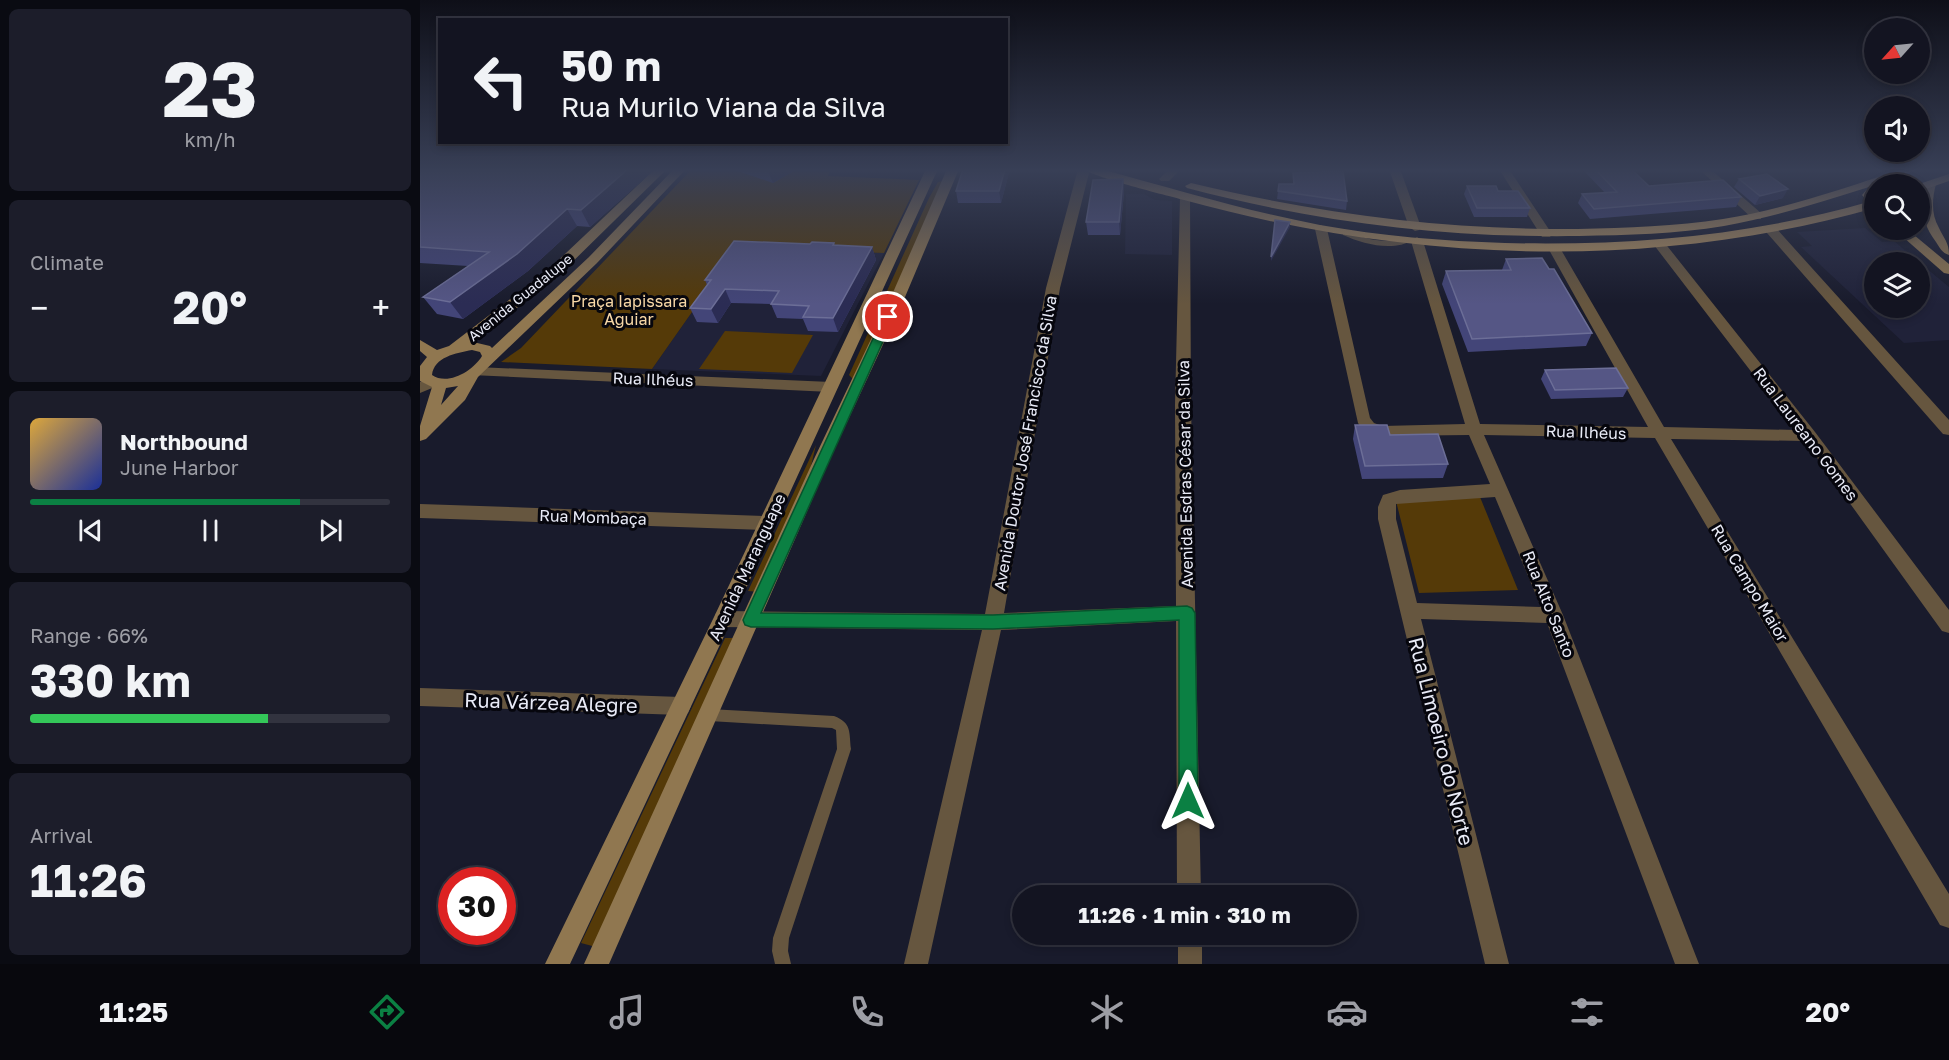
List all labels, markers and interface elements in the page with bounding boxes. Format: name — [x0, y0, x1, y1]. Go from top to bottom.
north arrow — [1864, 18, 1930, 84]
map controls — [1864, 18, 1930, 318]
text: 50 m — [561, 40, 661, 90]
text: 23 — [162, 41, 258, 134]
icon: left — [462, 42, 540, 120]
text: Rua Murilo Viana da Silva — [561, 91, 886, 123]
button: sound — [1864, 96, 1930, 162]
text: km/h — [185, 127, 235, 151]
button: search — [1864, 174, 1930, 240]
text: Climate — [30, 250, 104, 274]
street label: Avenida Guadalupe — [465, 250, 575, 344]
button: layers — [1864, 252, 1930, 318]
text: 20° — [173, 280, 247, 334]
text: − — [30, 288, 48, 327]
text: + — [372, 288, 390, 327]
park label: Praça Iapissara Aguiar — [571, 291, 687, 329]
pin — [862, 291, 913, 342]
street label: Avenida Doutor José Francisco da Silva — [989, 294, 1061, 592]
icon: arrive — [871, 300, 904, 333]
street label: Avenida Esdras César da Silva — [1173, 360, 1197, 588]
street label: Rua Laureano Gomes — [1749, 363, 1863, 505]
street label: Rua Ilhéus — [612, 368, 694, 390]
street label: Rua Ilhéus — [1545, 421, 1627, 443]
text: Northbound — [120, 428, 248, 455]
text: June Harbor — [120, 455, 239, 479]
street label: Avenida Maranguape — [704, 490, 790, 644]
street label: Rua Mombaça — [539, 505, 647, 529]
icon: previous — [74, 514, 107, 547]
icon: pause — [194, 514, 227, 547]
icon: next — [314, 514, 347, 547]
street label: Rua Campo Maior — [1707, 521, 1793, 645]
street label: Rua Alto Santo — [1518, 548, 1580, 660]
text: Range · 66% — [30, 623, 148, 647]
street label: Rua Limoeiro do Norte — [1404, 634, 1480, 848]
text: 330 km — [30, 653, 191, 707]
street label: Rua Várzea Alegre — [464, 687, 638, 717]
position arrow — [1156, 769, 1220, 833]
text: Arrival — [30, 823, 93, 847]
text: 11:26 — [30, 853, 147, 907]
speed limit sign: 30 — [438, 867, 516, 945]
text: 11:26 · 1 min · 310 m — [1078, 901, 1291, 928]
icon: directions — [366, 991, 408, 1033]
icon: music — [606, 991, 648, 1033]
icon: phone — [846, 991, 888, 1033]
icon: climate — [1086, 991, 1128, 1033]
icon: car — [1326, 991, 1368, 1033]
icon: filters — [1566, 991, 1608, 1033]
text: 11:25 — [99, 996, 168, 1028]
text: 20° — [1805, 996, 1850, 1028]

